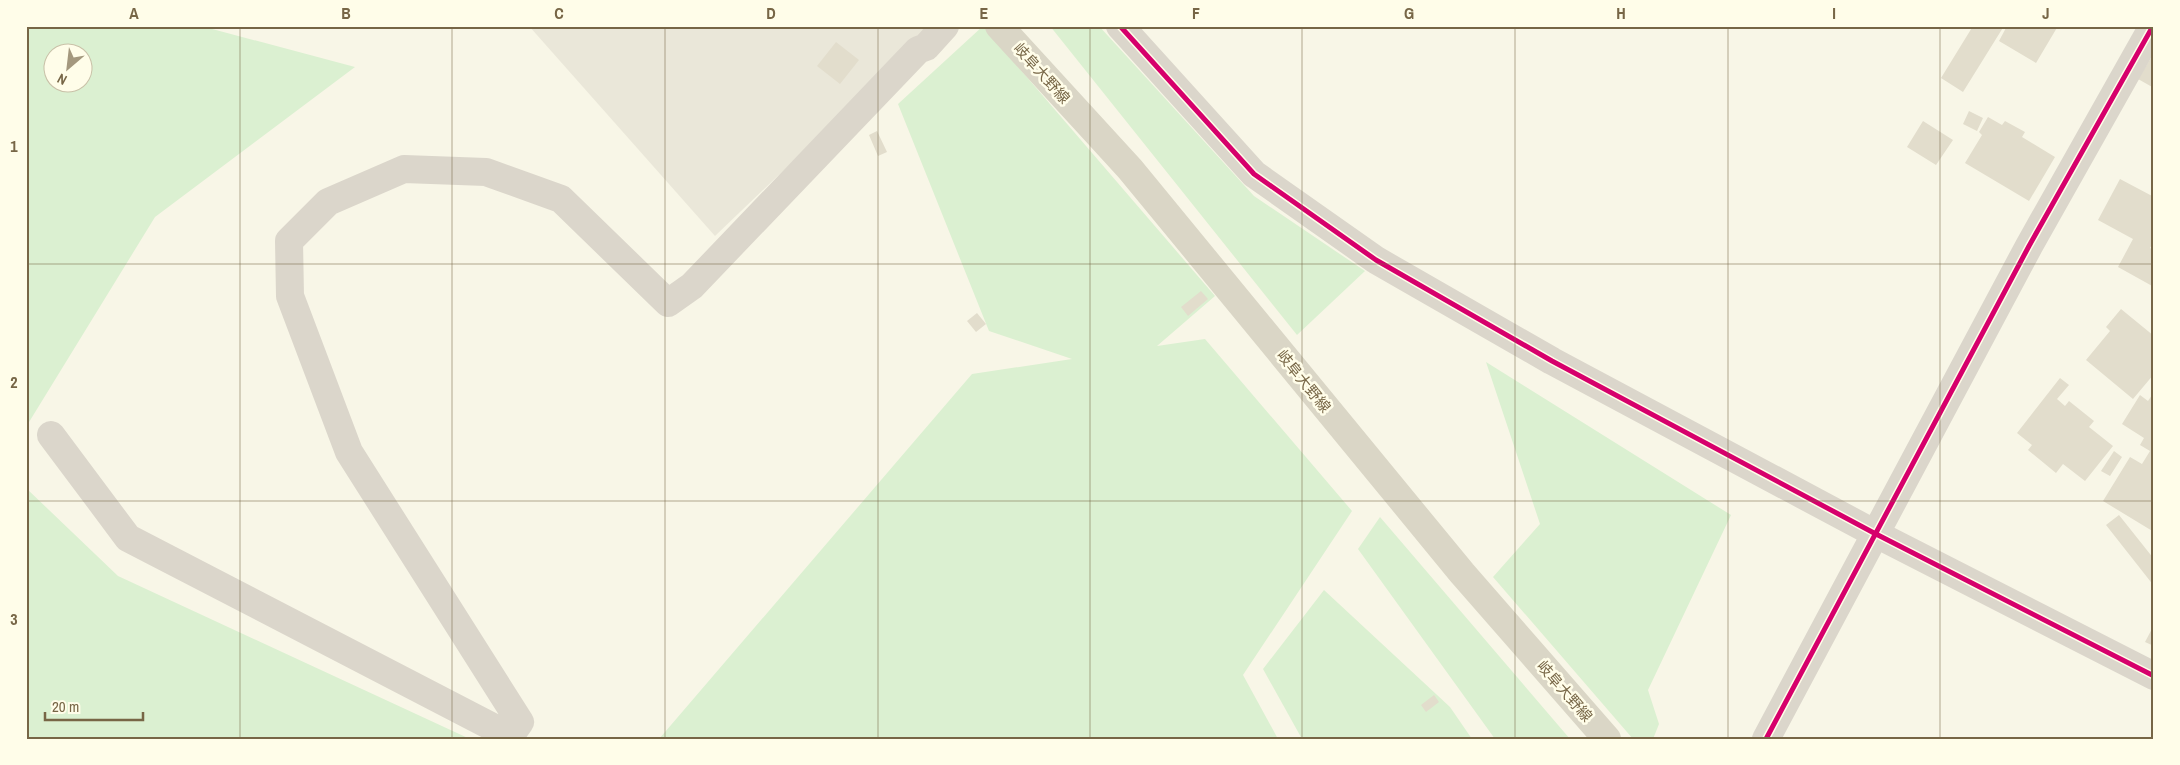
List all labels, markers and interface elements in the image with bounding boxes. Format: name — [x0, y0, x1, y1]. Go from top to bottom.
text: A — [129, 2, 139, 24]
text: B — [341, 2, 351, 24]
text: C — [554, 2, 564, 24]
text: D — [766, 2, 776, 24]
text: E — [980, 2, 989, 24]
text: F — [1192, 2, 1200, 24]
text: G — [1404, 2, 1414, 24]
text: H — [1616, 2, 1626, 24]
text: I — [1832, 2, 1836, 24]
text: J — [2042, 2, 2050, 24]
street label: 岐阜大野線 — [1009, 38, 1075, 108]
north arrow — [42, 42, 92, 92]
text: N — [54, 70, 70, 89]
text: 1 — [10, 135, 18, 157]
street label: 岐阜大野線 — [1272, 345, 1336, 417]
text: 2 — [10, 371, 18, 393]
text: 3 — [10, 608, 18, 630]
street label: 岐阜大野線 — [1532, 656, 1598, 726]
scale bar — [45, 690, 142, 722]
text: 20 m — [52, 696, 79, 717]

